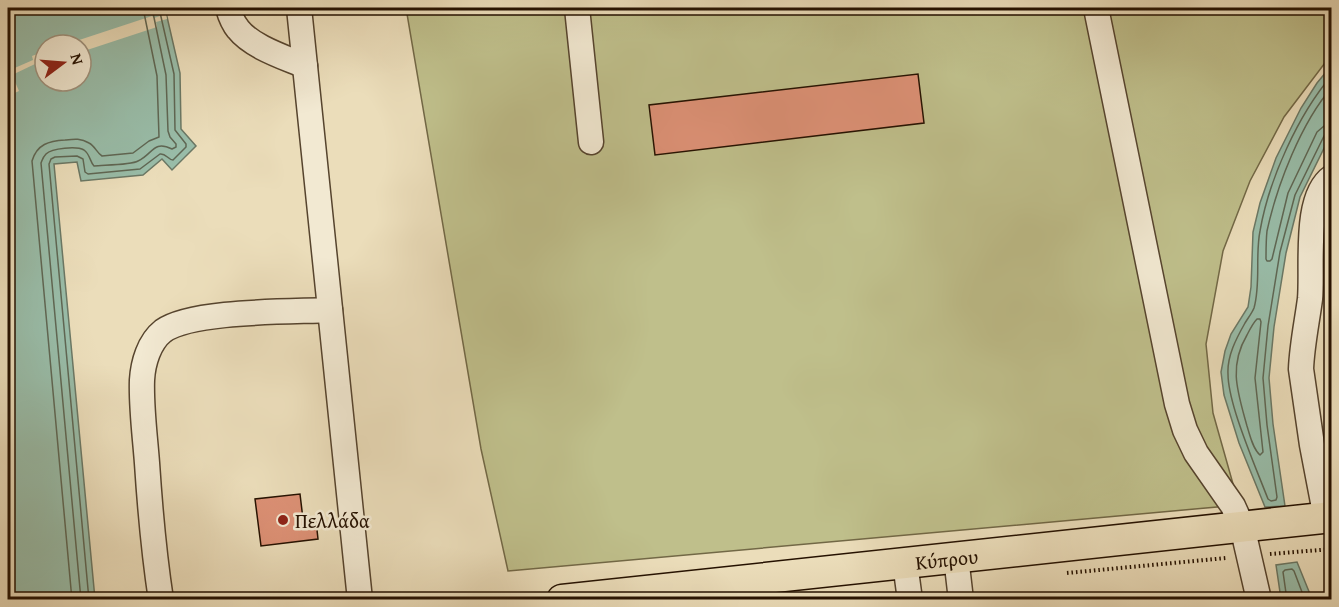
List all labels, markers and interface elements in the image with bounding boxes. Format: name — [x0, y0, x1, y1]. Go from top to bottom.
north arrow — [33, 33, 93, 93]
text: N — [64, 50, 91, 68]
place label: Πελλάδα — [295, 506, 370, 535]
marker: Πελλάδα — [276, 513, 290, 527]
street label: Κύπρου — [914, 541, 980, 576]

